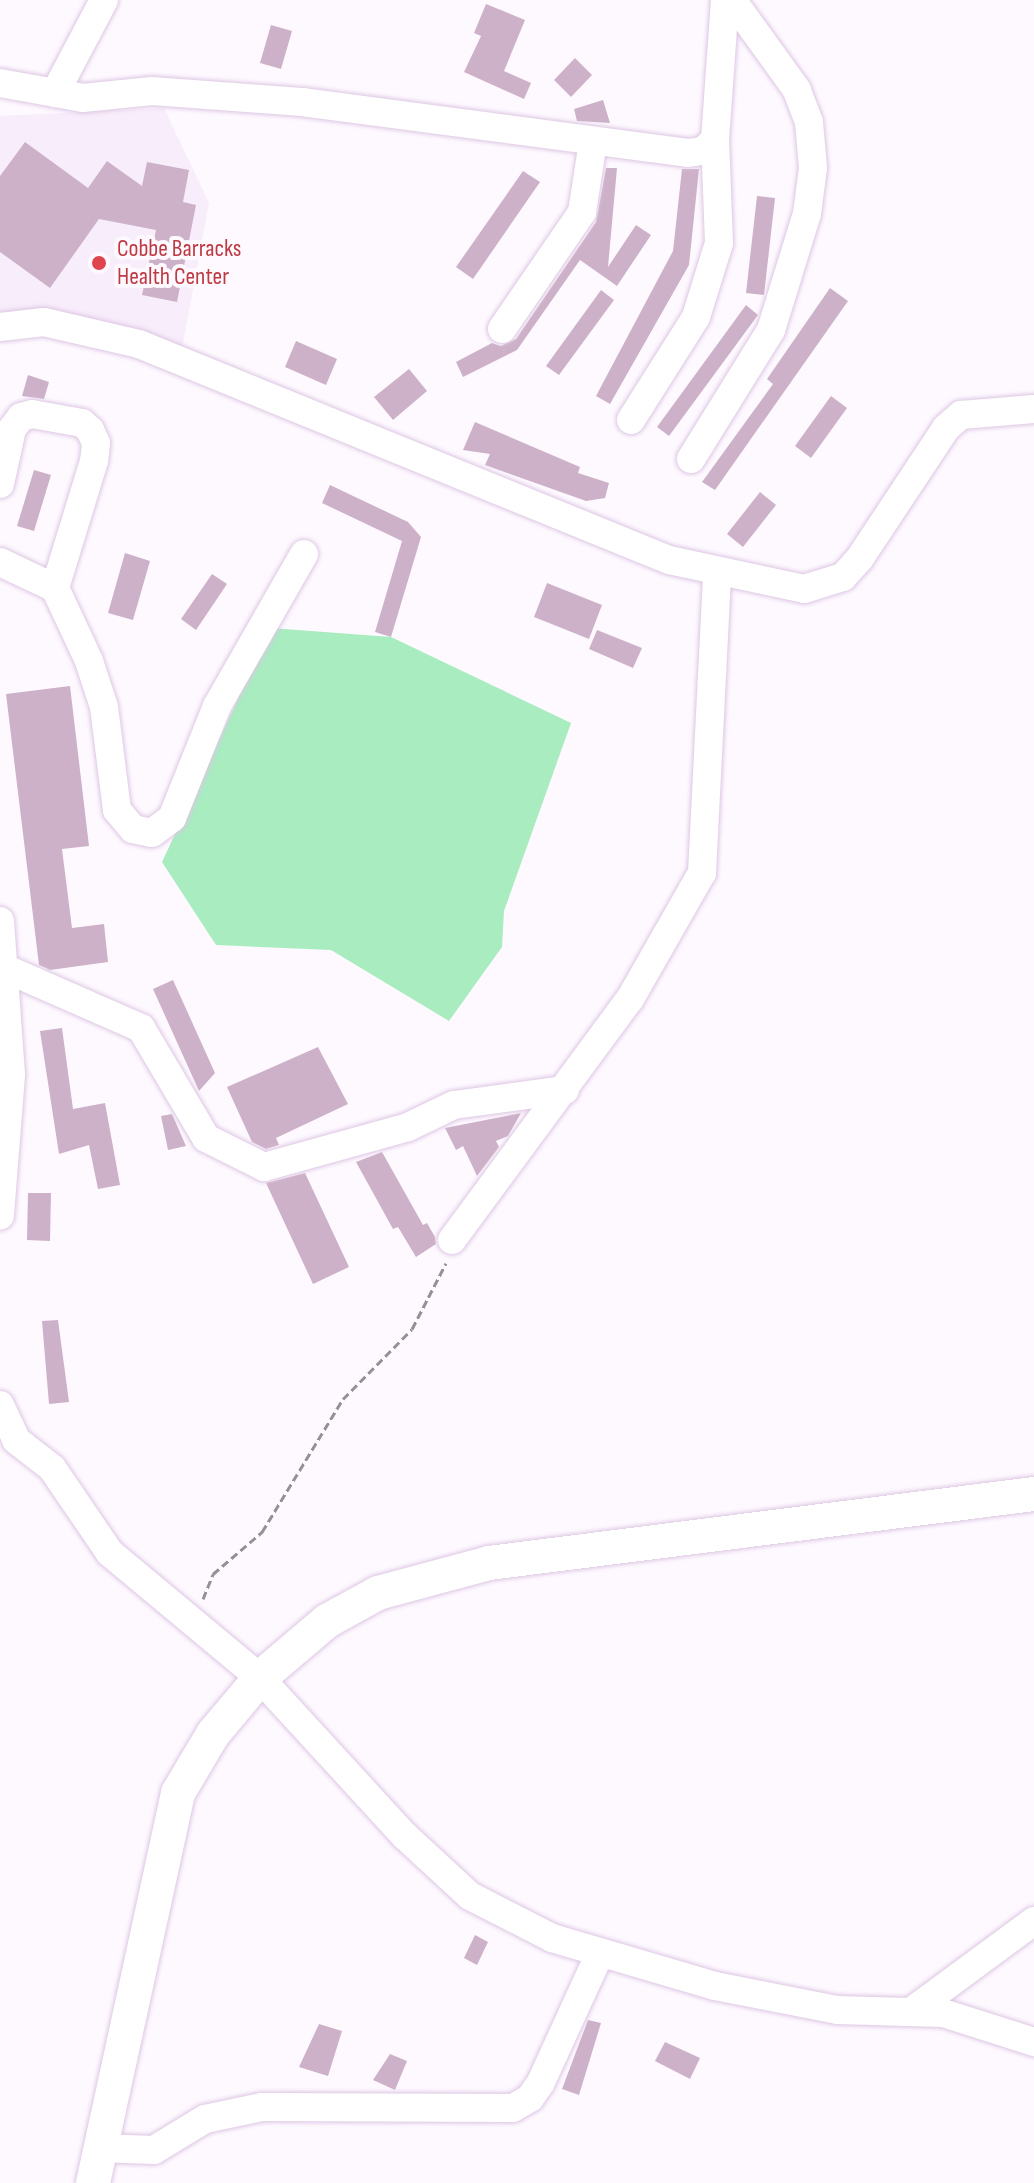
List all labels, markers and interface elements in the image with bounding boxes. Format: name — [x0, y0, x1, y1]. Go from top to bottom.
place label: Cobbe Barracks Health Center — [117, 235, 241, 291]
marker: Cobbe Barracks Health Center — [88, 252, 110, 274]

